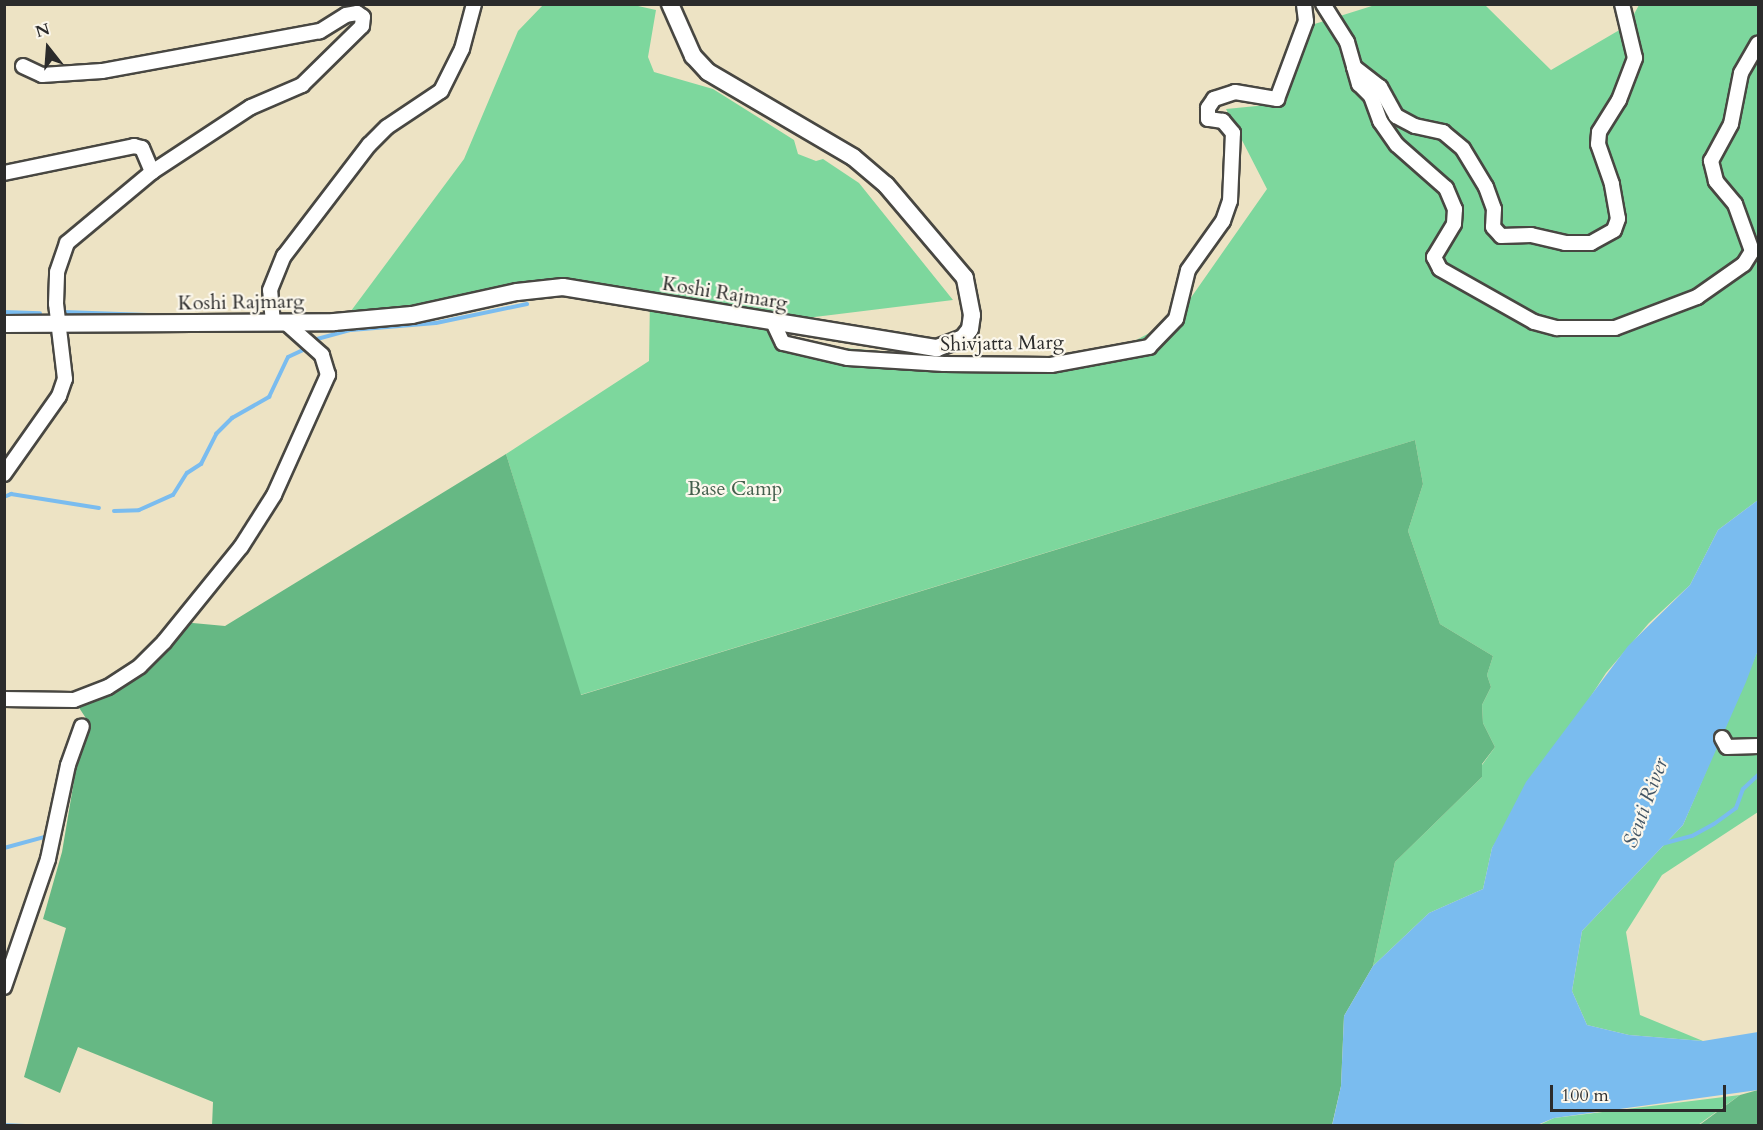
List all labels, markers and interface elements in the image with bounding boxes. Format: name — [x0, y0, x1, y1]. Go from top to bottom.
north arrow — [18, 18, 78, 78]
text: N — [33, 18, 53, 43]
street label: Koshi Rajmarg — [661, 271, 789, 315]
street label: Koshi Rajmarg — [178, 289, 304, 315]
street label: Shivjatta Marg — [940, 330, 1064, 356]
park label: Base Camp — [688, 476, 782, 500]
water label: Seuti River — [1618, 755, 1674, 851]
scale bar — [1553, 1073, 1728, 1111]
text: 100 m — [1561, 1083, 1609, 1108]

